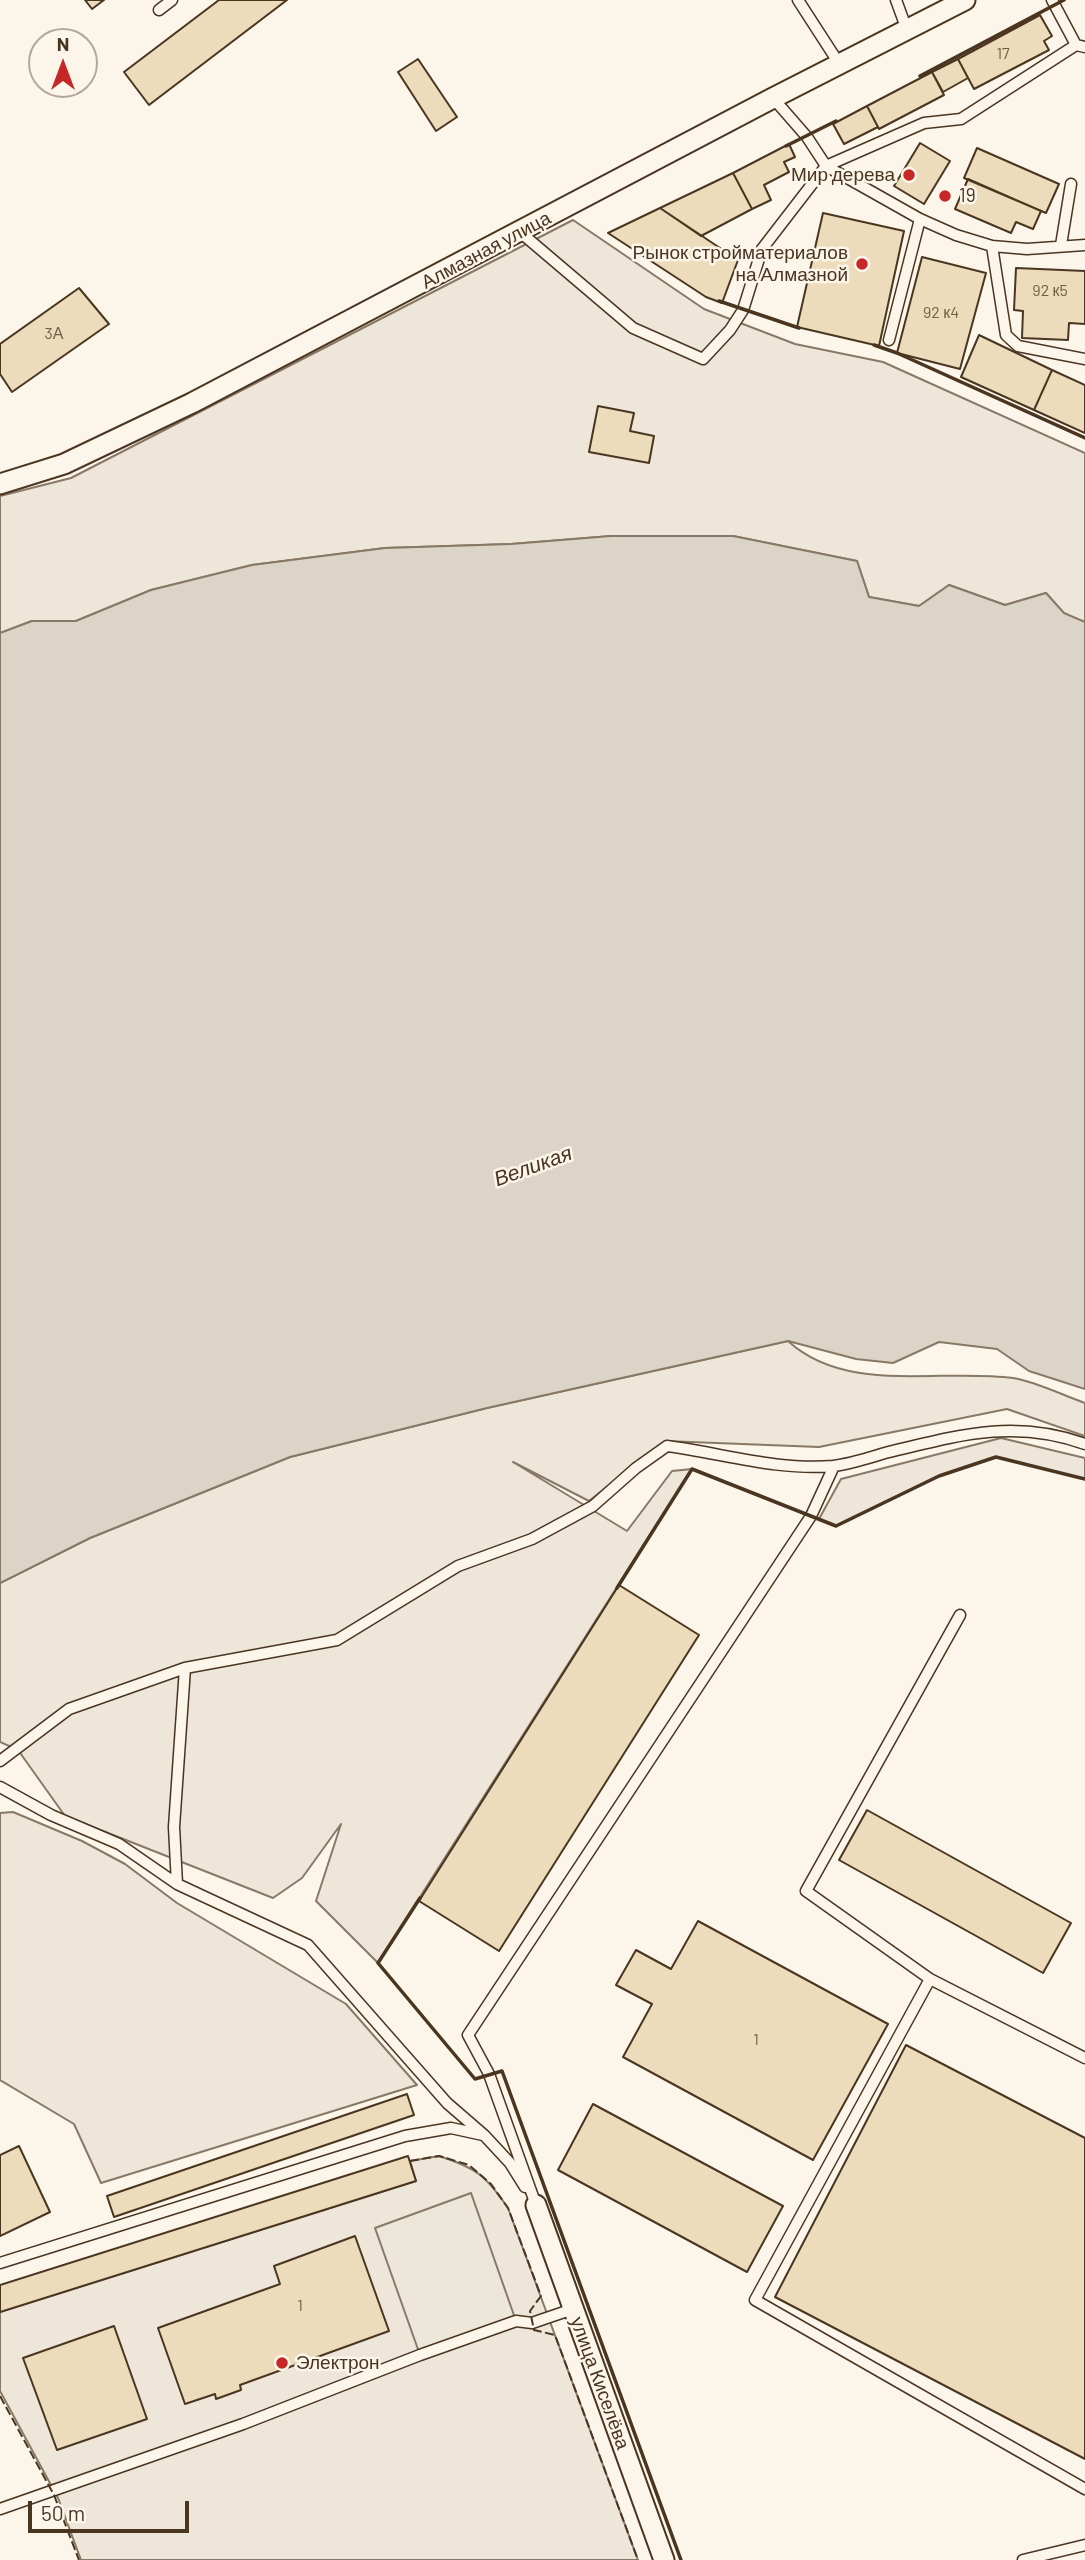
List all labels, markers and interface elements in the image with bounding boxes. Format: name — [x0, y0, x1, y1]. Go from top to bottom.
north arrow — [28, 28, 98, 98]
text: N — [57, 32, 69, 55]
house number: 17 — [996, 44, 1010, 64]
place label: Мир дерева — [791, 164, 895, 186]
marker: Мир дерева — [901, 167, 917, 183]
place label: 19 — [959, 185, 976, 207]
marker: 19 — [937, 188, 953, 204]
street label: Алмазная улица — [417, 206, 555, 294]
place label: Рынок стройматериалов на Алмазной — [633, 242, 848, 286]
marker: Рынок стройматериалов на Алмазной — [854, 256, 870, 272]
house number: 92 к5 — [1032, 281, 1068, 301]
house number: 92 к4 — [923, 303, 959, 323]
house number: 3А — [45, 324, 63, 344]
water label: Великая — [490, 1140, 576, 1192]
house number: 1 — [753, 2030, 759, 2050]
house number: 1 — [297, 2296, 303, 2316]
street label: улица Киселёва — [565, 2314, 635, 2452]
place label: Электрон — [296, 2352, 380, 2374]
marker: Электрон — [274, 2355, 290, 2371]
scale bar — [32, 2486, 192, 2530]
text: 50 m — [41, 2500, 85, 2525]

